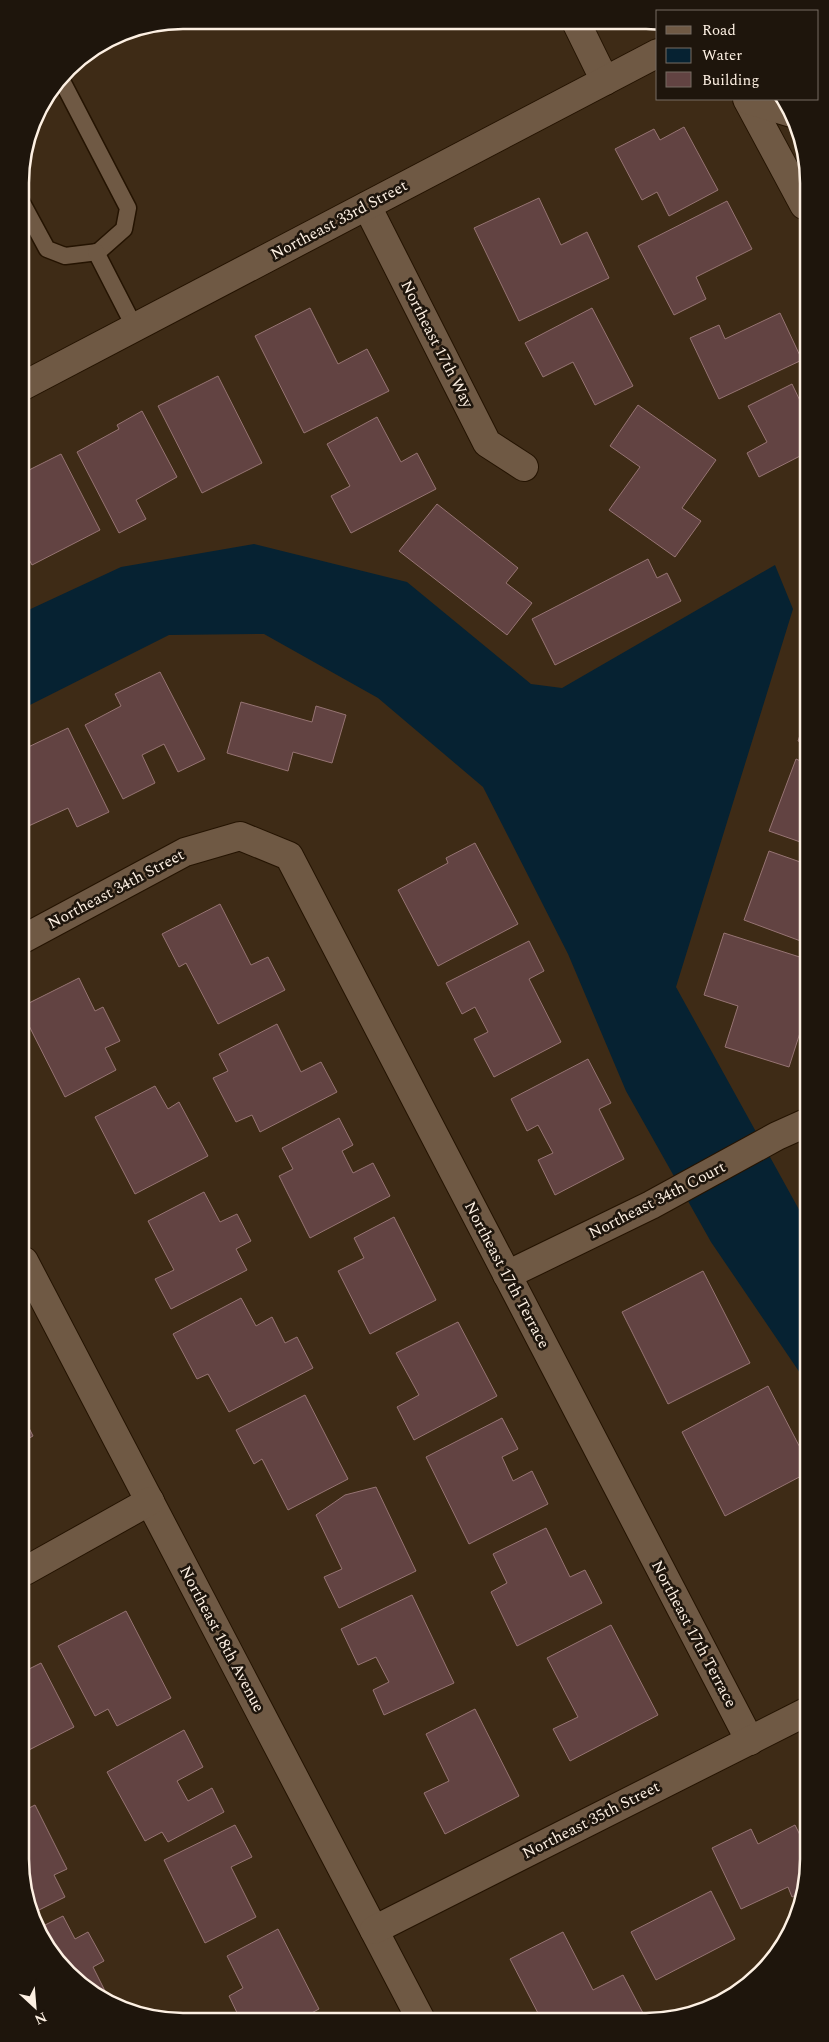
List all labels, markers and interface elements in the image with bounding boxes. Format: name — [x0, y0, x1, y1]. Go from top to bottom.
legend — [656, 10, 819, 100]
text: Road — [702, 19, 736, 42]
text: Water — [702, 44, 742, 67]
text: Building — [702, 69, 759, 92]
street label: Northeast 33rd Street — [266, 174, 412, 266]
street label: Northeast 17th Way — [394, 276, 480, 413]
street label: Northeast 34th Street — [43, 843, 189, 935]
street label: Northeast 34th Court — [584, 1155, 730, 1245]
street label: Northeast 17th Terrace — [458, 1197, 556, 1353]
street label: Northeast 17th Terrace — [645, 1556, 743, 1712]
street label: Northeast 18th Avenue — [173, 1562, 271, 1716]
street label: Northeast 35th Street — [518, 1775, 664, 1865]
north arrow — [10, 1982, 60, 2032]
text: N — [31, 2006, 50, 2030]

